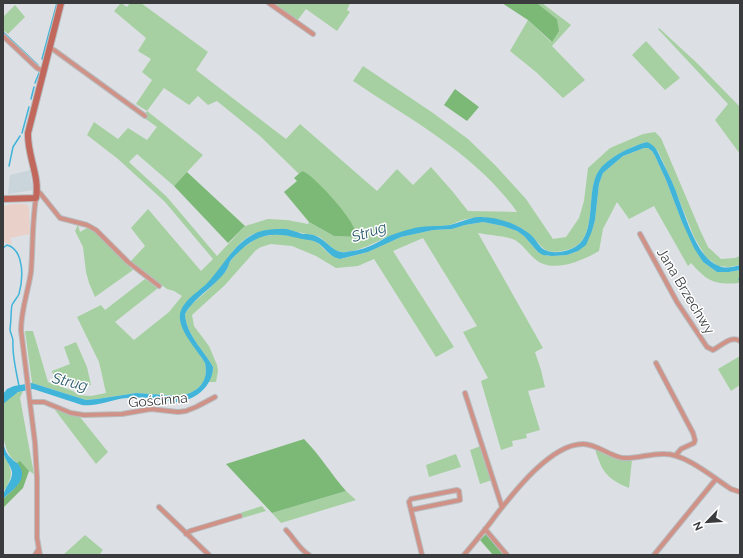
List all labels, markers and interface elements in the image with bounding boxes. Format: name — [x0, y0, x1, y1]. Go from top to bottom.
water label: Strug — [348, 218, 389, 246]
street label: Jana Brzechwy — [654, 245, 718, 337]
water label: Strug — [49, 369, 90, 395]
street label: Gościnna — [128, 389, 188, 411]
north arrow — [687, 502, 727, 542]
text: N — [691, 519, 706, 533]

